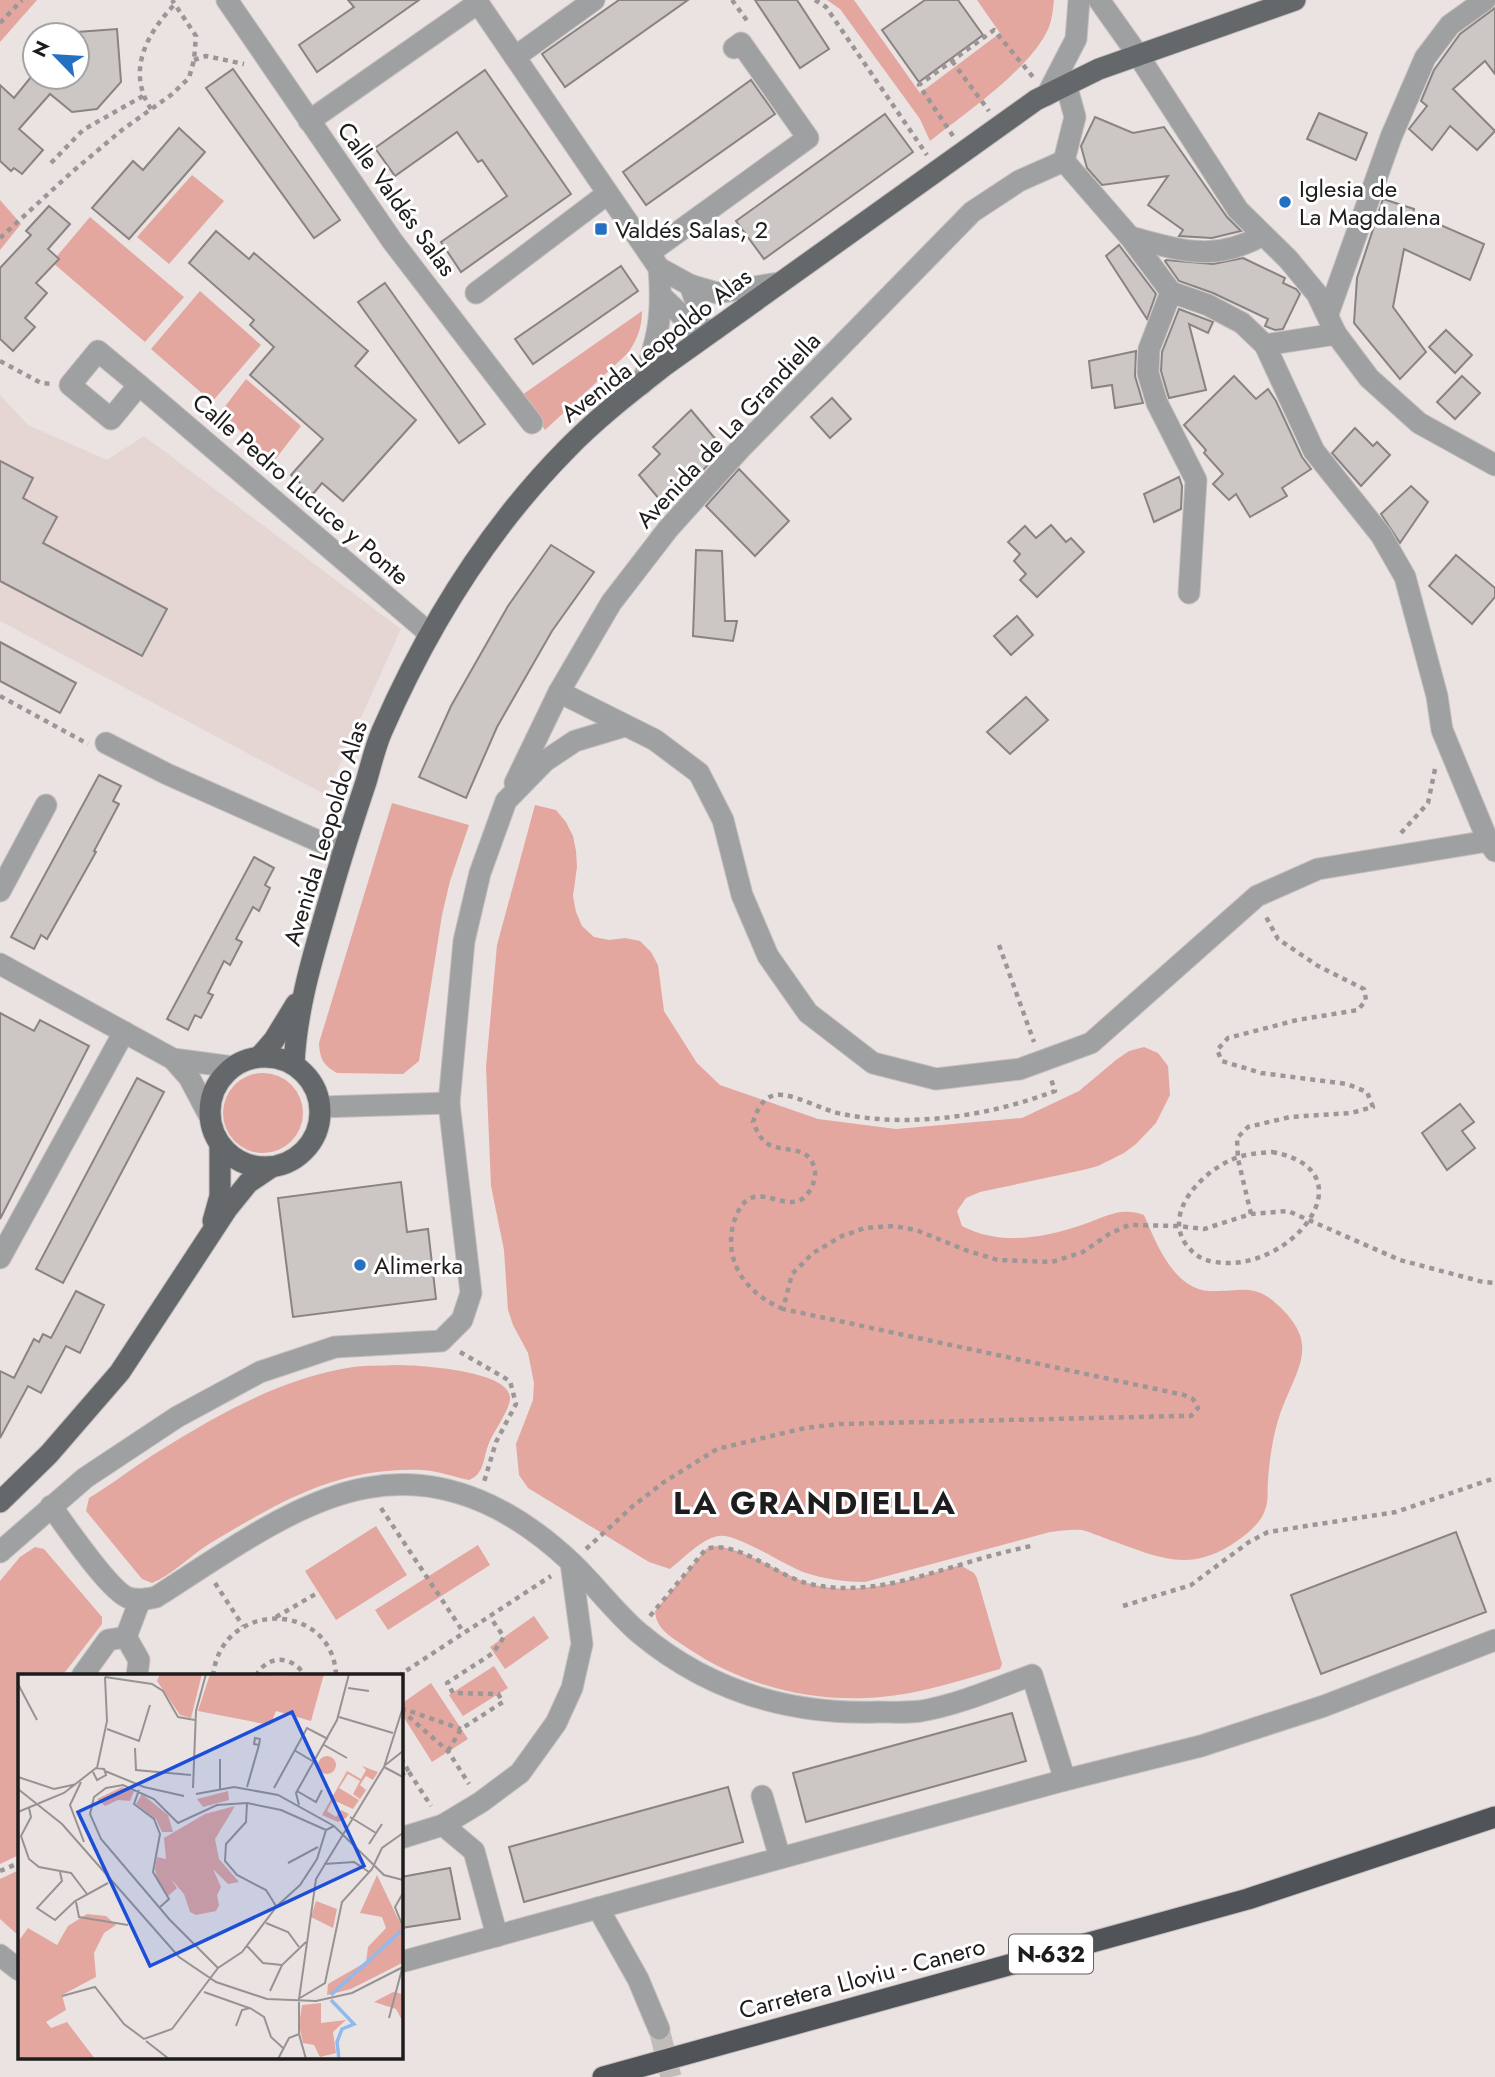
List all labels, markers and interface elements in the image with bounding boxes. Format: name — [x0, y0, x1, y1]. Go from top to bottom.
north arrow — [21, 21, 91, 91]
text: N — [26, 36, 56, 62]
street label: Calle Valdés Salas — [329, 115, 465, 283]
place label: Iglesia de La Magdalena — [1299, 171, 1440, 234]
marker: Iglesia de La Magdalena — [1277, 194, 1293, 210]
place label: Valdés Salas, 2 — [615, 212, 768, 247]
marker: Valdés Salas, 2 — [593, 221, 609, 237]
street label: Avenida Leopoldo Alas — [553, 259, 759, 431]
street label: Avenida de La Grandiella — [628, 324, 828, 536]
street label: Calle Pedro Lucuce y Ponte — [185, 385, 417, 593]
street label: Avenida Leopoldo Alas — [274, 716, 376, 950]
place label: Alimerka — [374, 1248, 463, 1283]
marker: Alimerka — [352, 1257, 368, 1273]
district label: LA GRANDIELLA — [673, 1480, 957, 1526]
inset map — [18, 1674, 402, 2060]
street label: Carretera Lloviu - Canero — [735, 1928, 989, 2028]
road number: N-632 — [1009, 1935, 1093, 1974]

